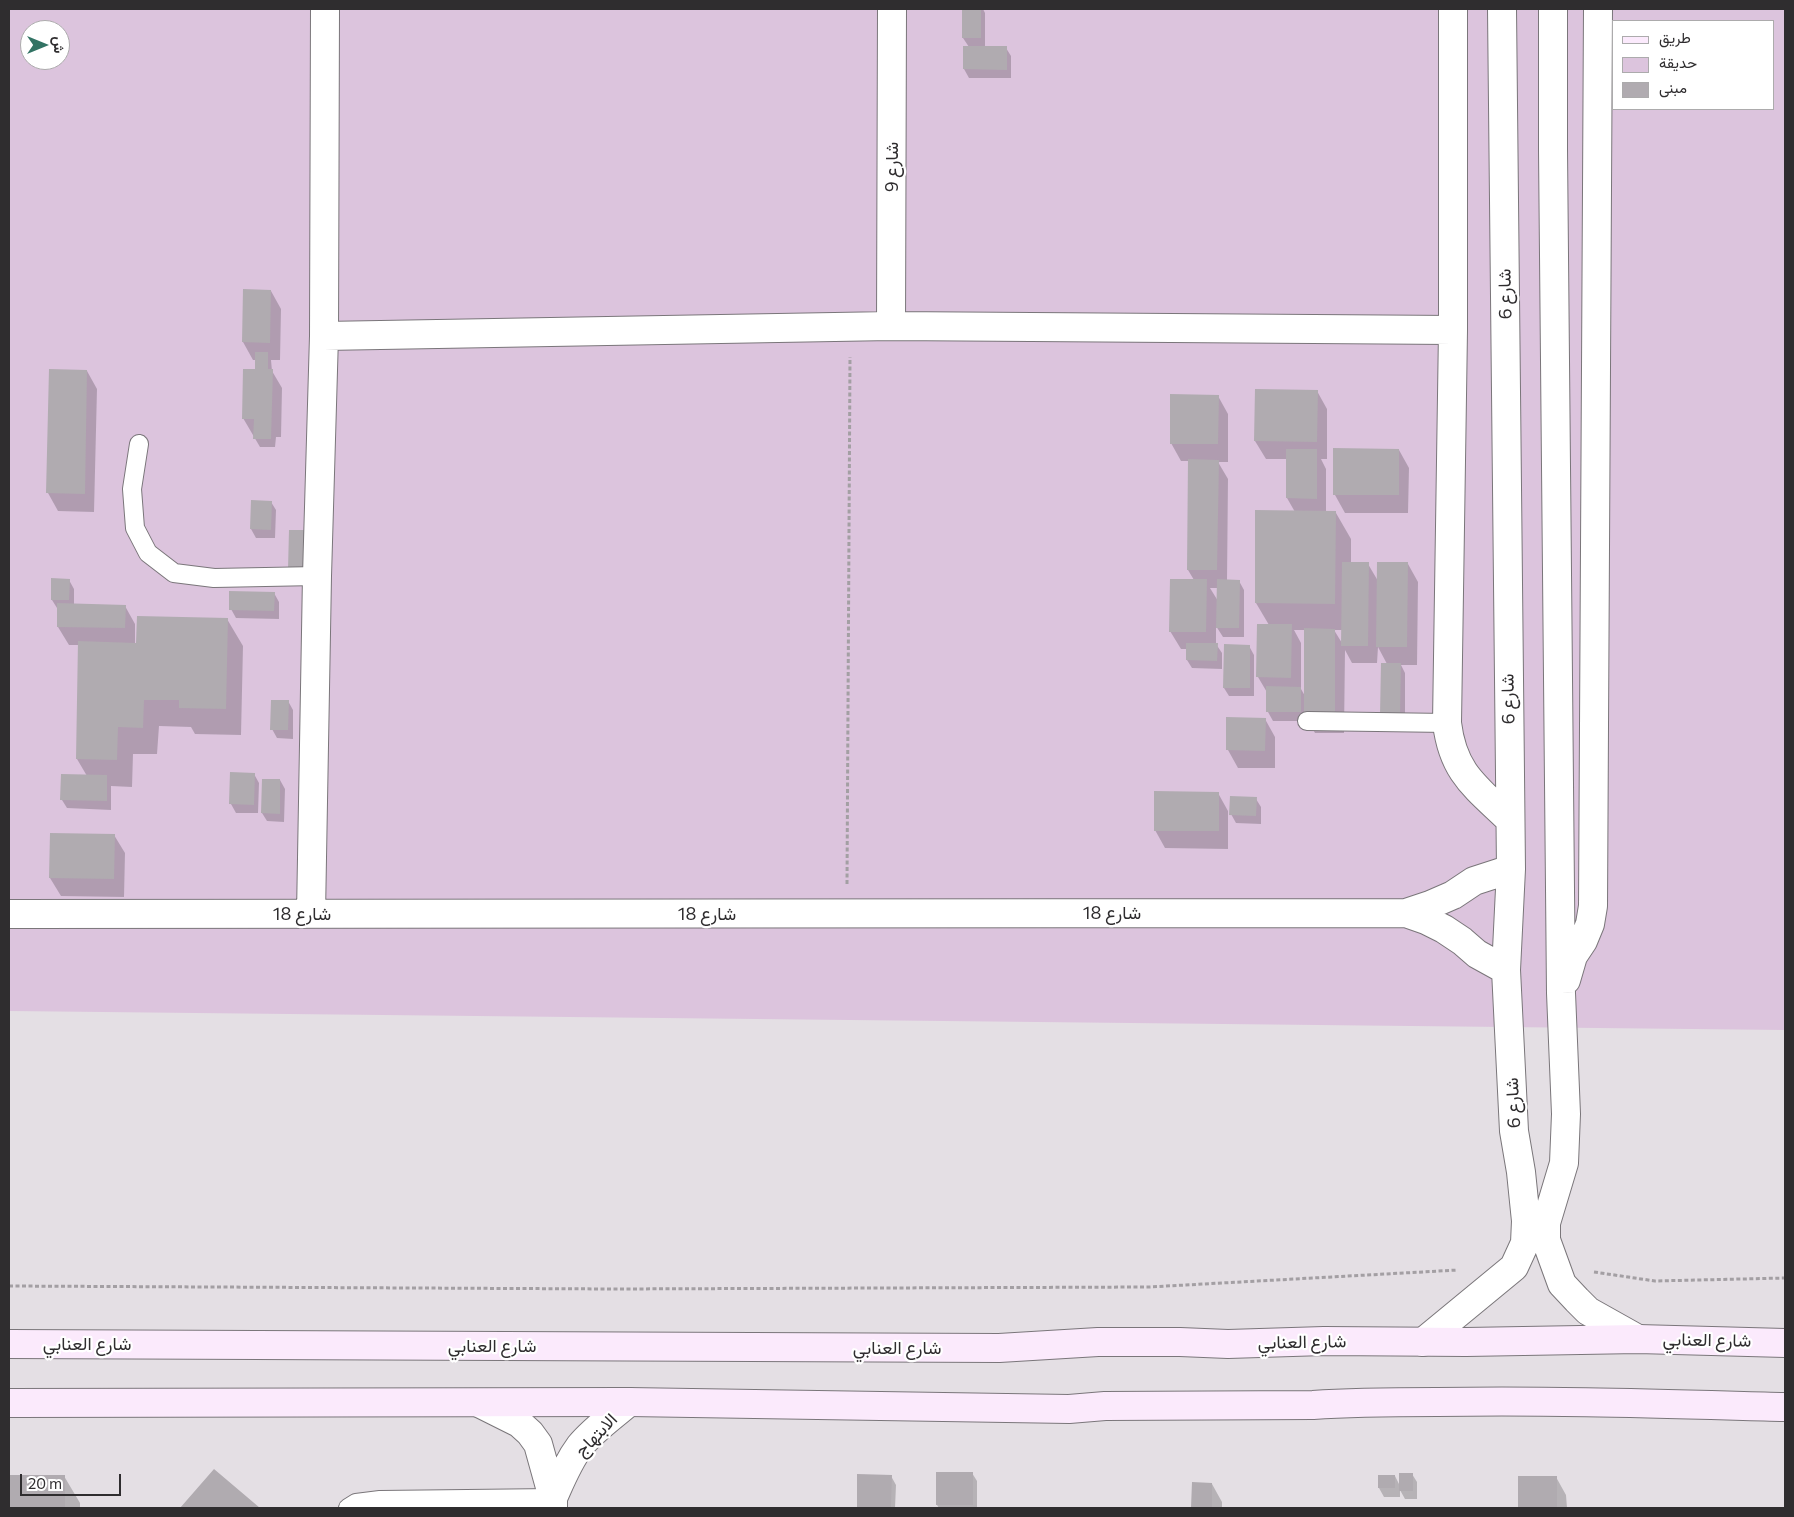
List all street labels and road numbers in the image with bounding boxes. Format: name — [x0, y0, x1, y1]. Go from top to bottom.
street label: شارع 9 — [881, 142, 903, 192]
street label: شارع 6 — [1494, 269, 1516, 319]
street label: شارع 6 — [1497, 674, 1519, 724]
street label: شارع 18 — [1083, 902, 1141, 924]
street label: شارع 18 — [273, 903, 331, 925]
street label: شارع 18 — [678, 903, 736, 925]
street label: شارع 6 — [1501, 1077, 1525, 1129]
street label: شارع العنابي — [1662, 1328, 1752, 1352]
street label: شارع العنابي — [1257, 1330, 1347, 1354]
street label: شارع العنابي — [43, 1333, 131, 1355]
street label: شارع العنابي — [448, 1335, 536, 1357]
street label: شارع العنابي — [853, 1337, 941, 1359]
street label: الابتهاج — [570, 1409, 622, 1461]

